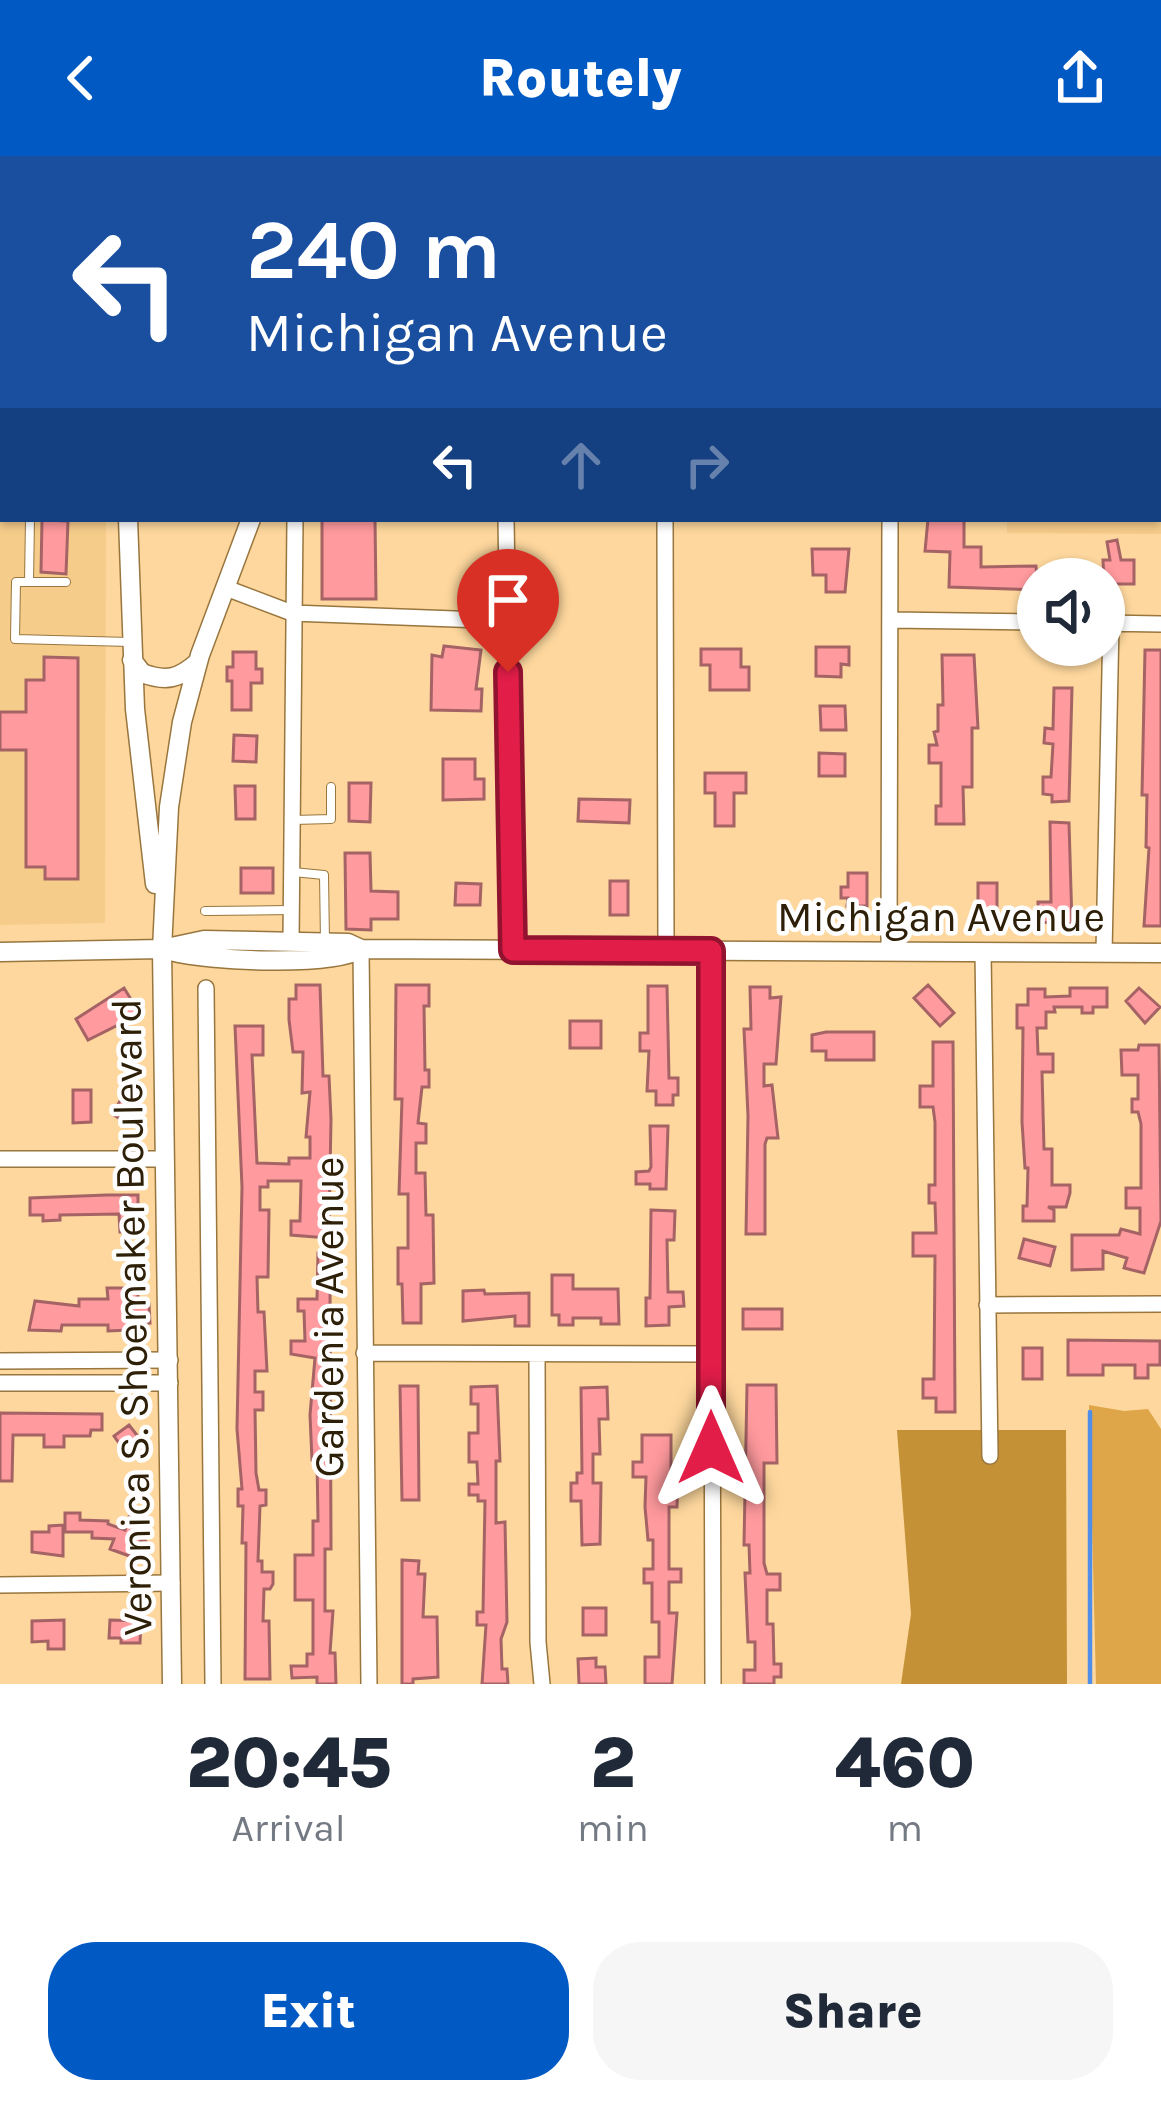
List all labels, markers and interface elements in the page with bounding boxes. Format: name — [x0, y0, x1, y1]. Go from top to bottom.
icon: back — [48, 45, 114, 111]
icon: share — [1047, 45, 1113, 111]
text: Routely — [479, 46, 682, 110]
text: 240 m — [246, 201, 501, 299]
icon: left — [48, 204, 204, 360]
text: Michigan Avenue — [246, 301, 668, 365]
icon: left — [422, 432, 488, 498]
icon: ahead — [548, 432, 614, 498]
icon: right — [674, 432, 740, 498]
pin — [457, 549, 559, 672]
map controls — [1017, 558, 1125, 666]
button: sound — [1017, 558, 1125, 666]
icon: arrive — [475, 567, 541, 633]
street label: Michigan Avenue — [777, 892, 1105, 942]
street label: Veronica S. Shoemaker Boulevard — [101, 998, 163, 1636]
street label: Gardenia Avenue — [304, 1157, 354, 1477]
position arrow — [648, 1385, 774, 1511]
text: 20:45 — [186, 1721, 391, 1805]
text: 2 — [590, 1721, 636, 1805]
text: 460 — [835, 1721, 975, 1805]
text: Arrival — [231, 1805, 346, 1851]
text: min — [577, 1805, 649, 1851]
text: m — [887, 1805, 923, 1851]
button: Exit — [48, 1942, 569, 2080]
button: Share — [593, 1942, 1113, 2080]

